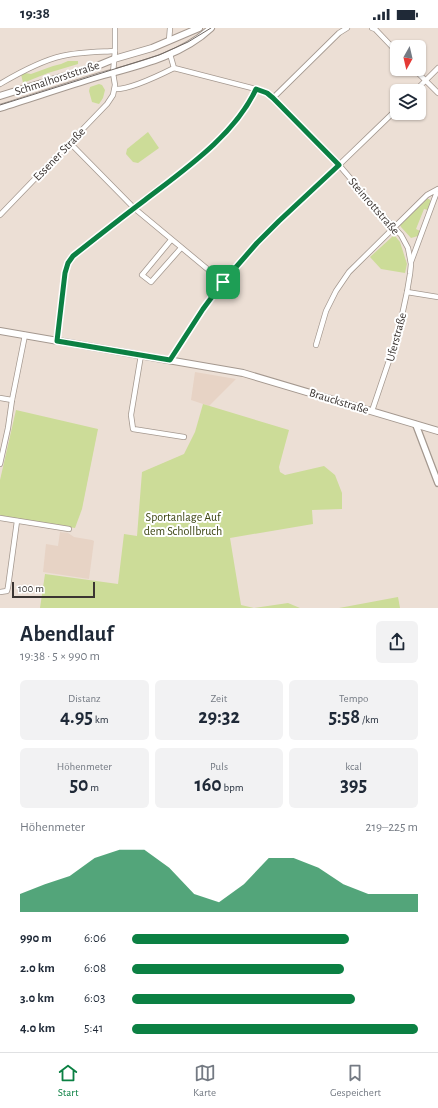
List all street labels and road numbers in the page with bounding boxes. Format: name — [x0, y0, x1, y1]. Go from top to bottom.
street label: Schmalhorststraße — [13, 59, 101, 97]
street label: Essener Straße — [31, 125, 87, 183]
street label: Steinrottstraße — [346, 175, 402, 237]
street label: Uferstraße — [384, 311, 408, 363]
street label: Brauckstraße — [308, 386, 370, 416]

